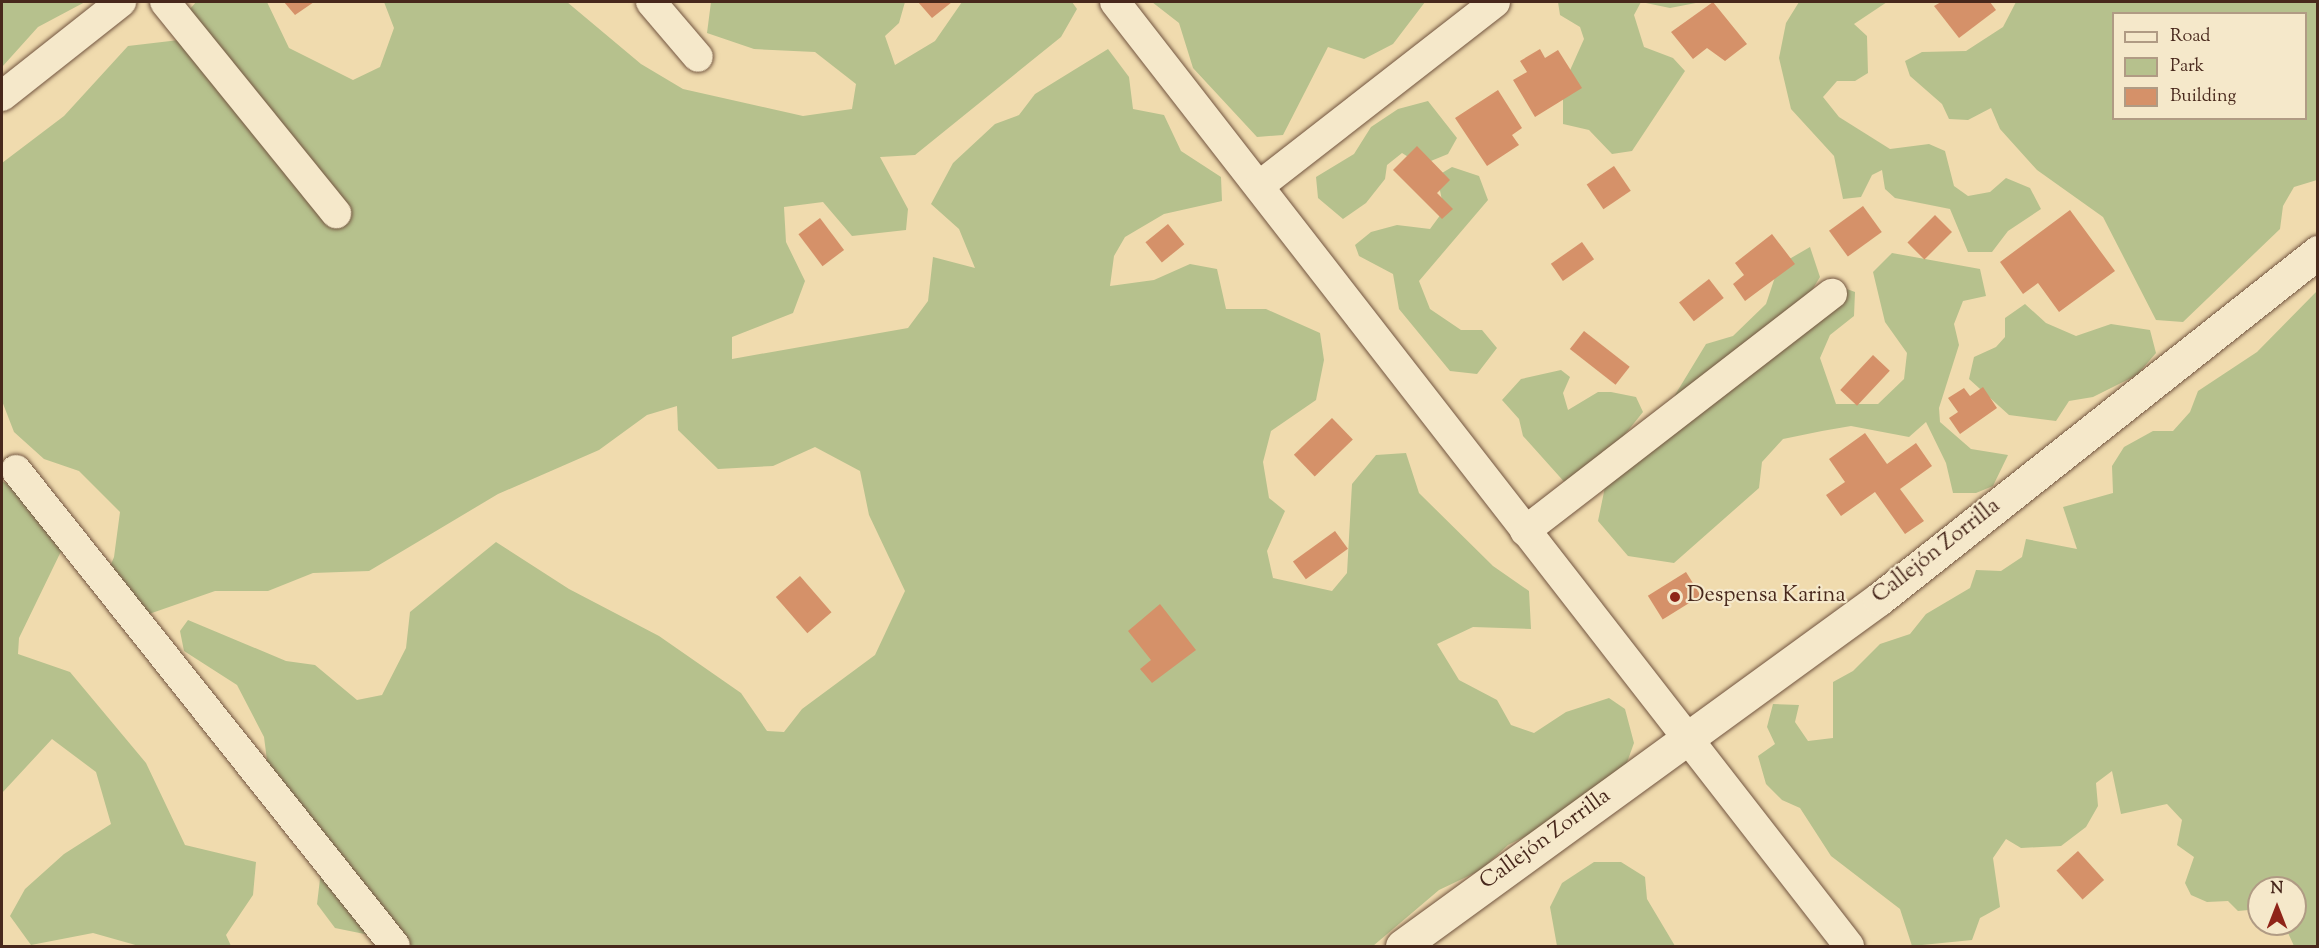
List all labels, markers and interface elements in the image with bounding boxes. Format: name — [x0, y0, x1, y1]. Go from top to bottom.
legend — [2112, 12, 2307, 120]
text: Road — [2170, 24, 2210, 50]
text: Park — [2170, 54, 2204, 80]
text: Building — [2170, 84, 2236, 110]
street label: Callejón Zorrilla — [1868, 494, 2006, 610]
place label: Despensa Karina — [1687, 584, 1846, 610]
marker: Despensa Karina — [1668, 590, 1682, 604]
street label: Callejón Zorrilla — [1475, 784, 1617, 896]
north arrow — [2247, 876, 2307, 936]
text: N — [2271, 878, 2283, 901]

